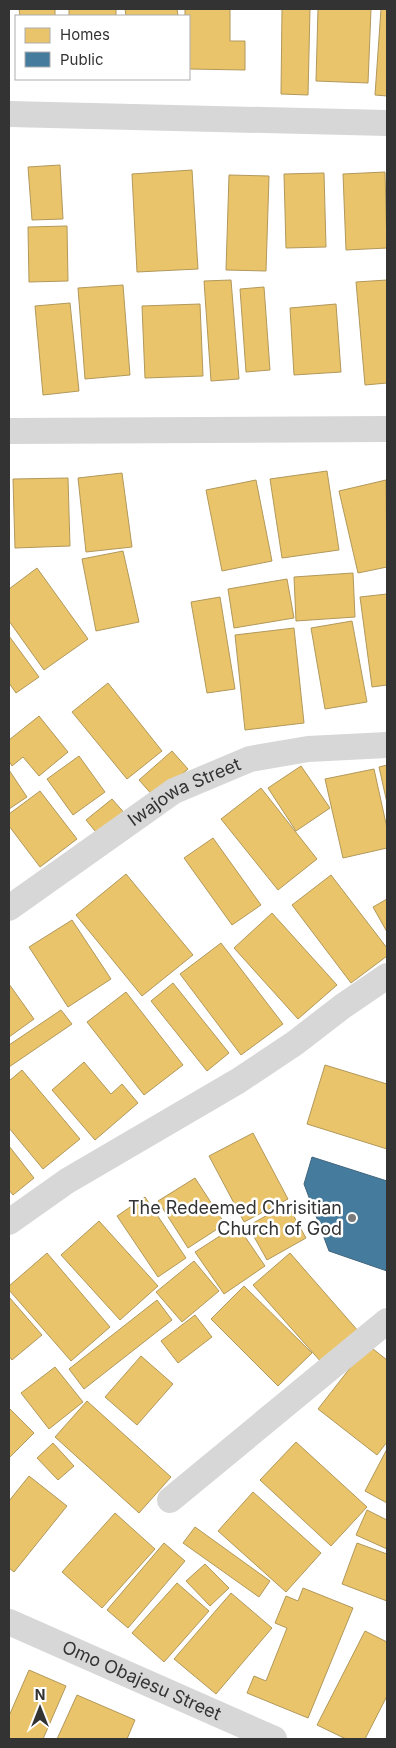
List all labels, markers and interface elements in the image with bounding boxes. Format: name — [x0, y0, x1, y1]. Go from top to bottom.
legend — [15, 15, 190, 80]
text: Homes — [60, 25, 110, 44]
text: Public — [60, 50, 103, 69]
street label: Iwajowa Street — [124, 753, 244, 830]
place label: The Redeemed Chrisitian Church of God — [128, 1197, 342, 1239]
marker: The Redeemed Chrisitian Church of God — [346, 1212, 358, 1224]
street label: Omo Obajesu Street — [59, 1636, 225, 1724]
north arrow — [15, 1683, 65, 1733]
text: N — [35, 1686, 45, 1703]

